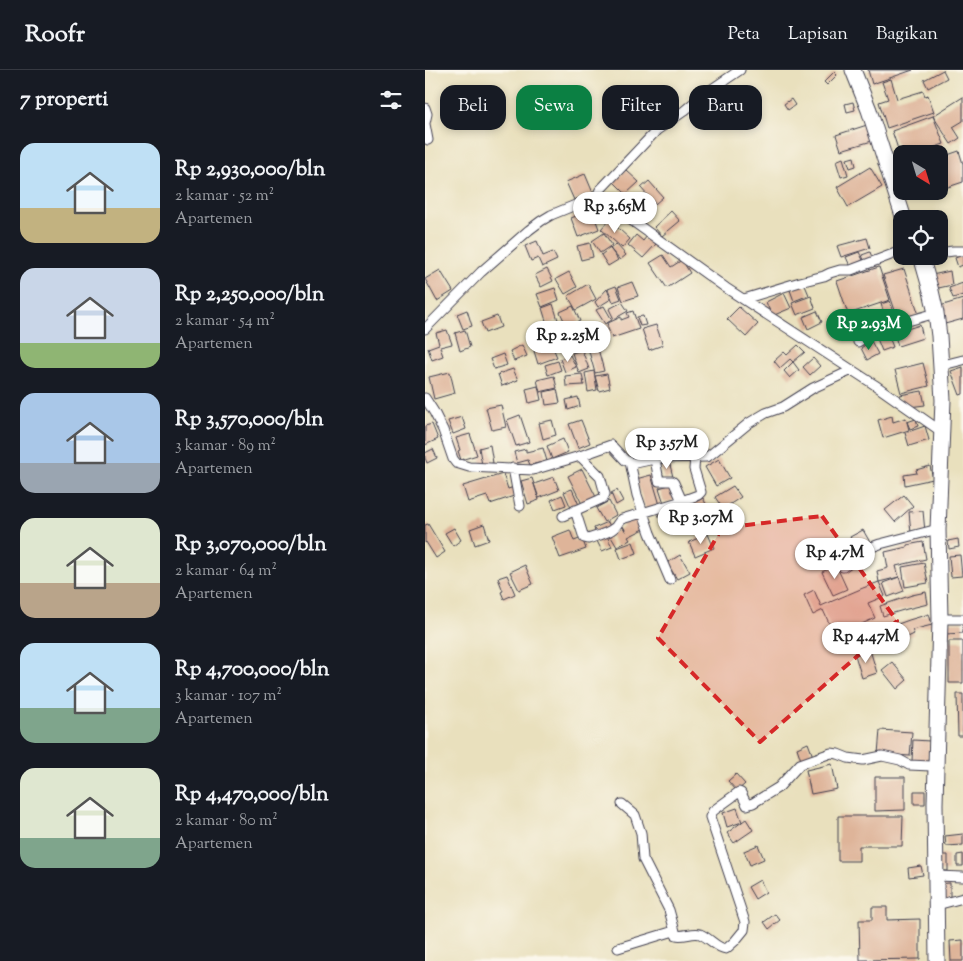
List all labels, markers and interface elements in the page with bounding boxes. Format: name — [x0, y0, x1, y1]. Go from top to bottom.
text: Roofr — [25, 18, 85, 52]
text: Peta — [728, 22, 760, 48]
text: Lapisan — [788, 22, 848, 48]
text: Bagikan — [876, 22, 938, 48]
text: 7 properti — [20, 85, 108, 115]
chip: Beli — [440, 85, 506, 130]
chip: Sewa — [516, 85, 592, 130]
chip: Filter — [602, 85, 679, 130]
chip: Baru — [689, 85, 762, 130]
icon: filters — [377, 86, 405, 114]
north arrow — [893, 145, 947, 200]
map controls — [893, 145, 948, 265]
text: Rp 2,930,000/bln — [175, 155, 325, 185]
icon: home — [60, 163, 120, 223]
text: 2 kamar · 52 m² — [175, 185, 274, 208]
pin: Rp 3.65M — [563, 191, 667, 234]
text: Rp 3.65M — [584, 196, 646, 219]
text: Apartemen — [175, 208, 253, 231]
button: locate — [893, 210, 948, 265]
text: Rp 2,250,000/bln — [175, 280, 324, 310]
icon: home — [60, 288, 120, 348]
pin: Rp 2.93M — [817, 308, 921, 351]
text: 2 kamar · 54 m² — [175, 310, 275, 333]
text: Rp 2.93M — [837, 313, 901, 336]
pin: Rp 2.25M — [516, 320, 620, 363]
text: Rp 2.25M — [537, 325, 599, 348]
text: Apartemen — [175, 333, 253, 356]
text: Rp 3,570,000/bln — [175, 405, 324, 435]
icon: home — [60, 413, 120, 473]
pin: Rp 3.57M — [615, 428, 719, 470]
text: Rp 3.57M — [636, 432, 698, 455]
text: 3 kamar · 89 m² — [175, 435, 276, 458]
text: Apartemen — [175, 458, 253, 481]
pin: Rp 3.07M — [649, 502, 753, 545]
text: Rp 3.07M — [669, 507, 733, 530]
text: Rp 3,070,000/bln — [175, 530, 327, 560]
icon: home — [60, 538, 120, 598]
pin: Rp 4.7M — [789, 538, 881, 580]
text: Rp 4.7M — [806, 542, 864, 565]
text: 2 kamar · 64 m² — [175, 560, 277, 583]
text: Apartemen — [175, 583, 253, 606]
pin: Rp 4.47M — [814, 622, 918, 664]
text: Rp 4.47M — [833, 626, 899, 649]
text: Rp 4,700,000/bln — [175, 655, 329, 685]
icon: home — [60, 663, 120, 723]
text: 3 kamar · 107 m² — [175, 685, 282, 708]
text: Apartemen — [175, 708, 253, 731]
text: Rp 4,470,000/bln — [175, 780, 329, 810]
icon: home — [60, 788, 120, 848]
text: 2 kamar · 80 m² — [175, 810, 278, 833]
text: Apartemen — [175, 833, 253, 856]

